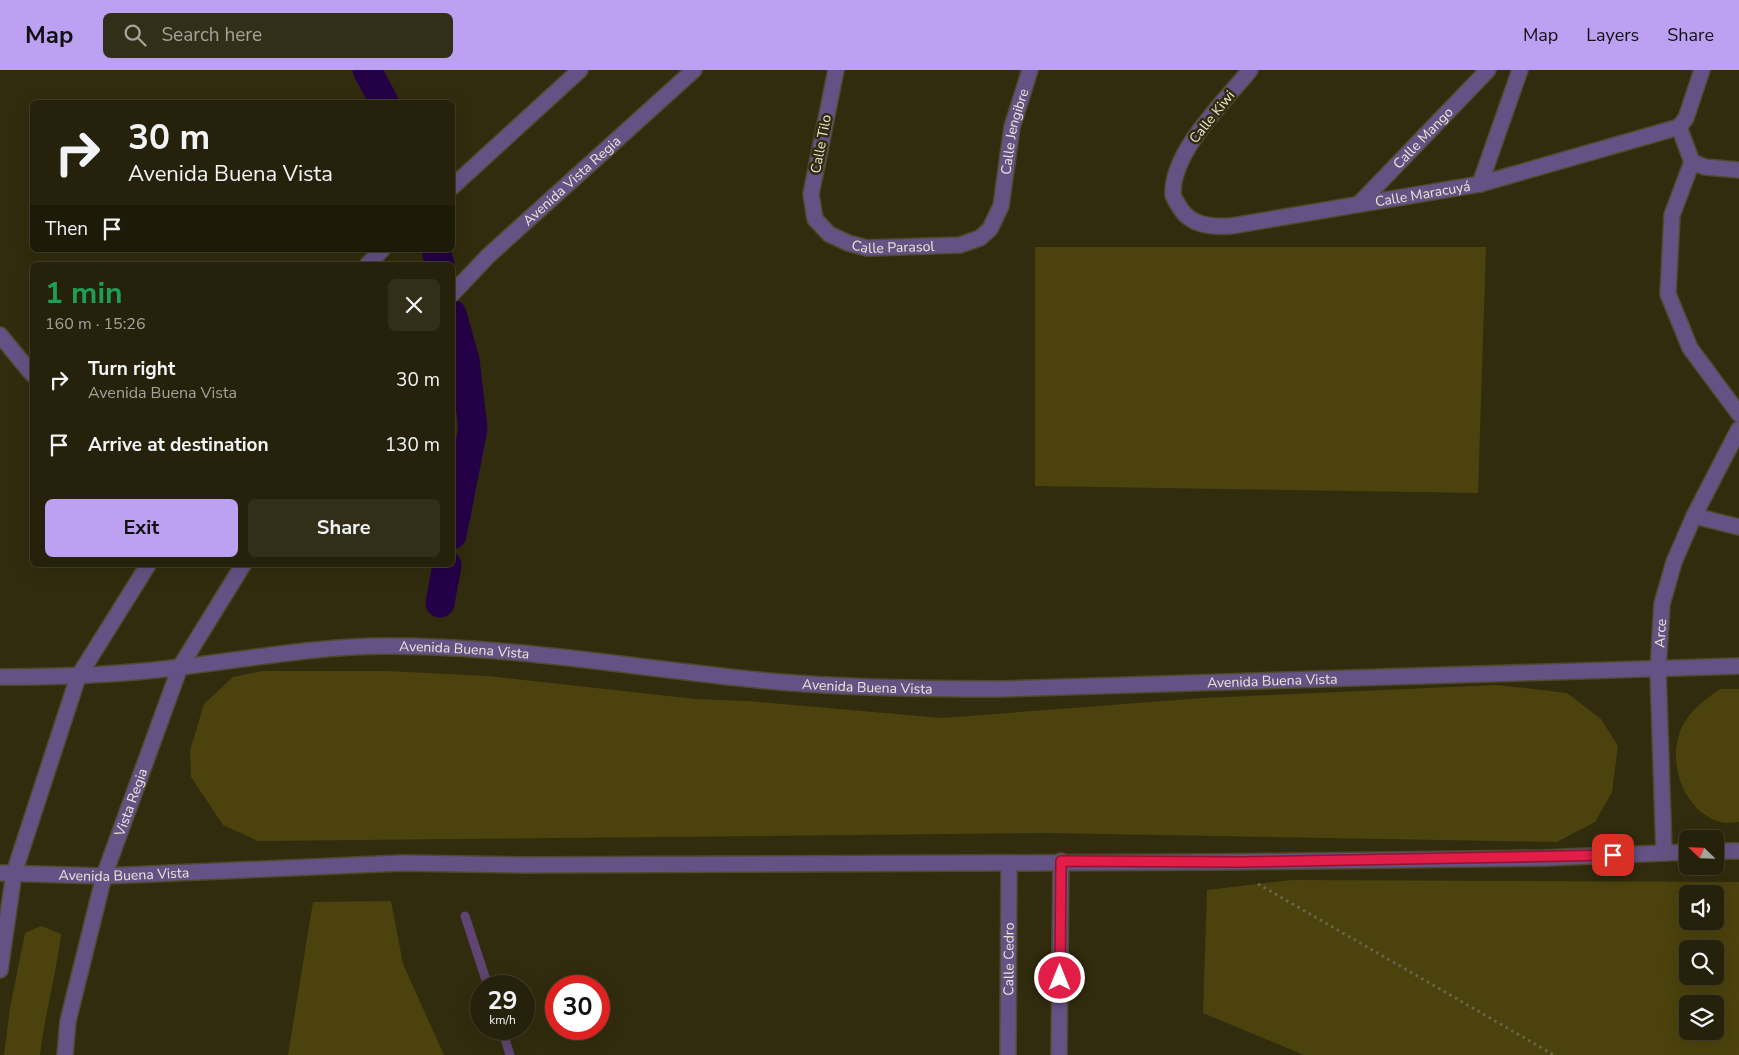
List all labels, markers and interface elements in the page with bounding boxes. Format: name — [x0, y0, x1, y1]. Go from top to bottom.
search box — [103, 13, 453, 58]
text: Map — [25, 19, 73, 51]
icon: search — [121, 21, 149, 49]
text: Search here — [161, 22, 262, 48]
text: Map — [1523, 23, 1558, 47]
text: Layers — [1586, 23, 1639, 47]
text: Share — [1667, 23, 1714, 47]
street label: Calle Jengibre — [996, 86, 1033, 176]
street label: Calle Kiwi — [1185, 87, 1239, 147]
street label: Calle Mango — [1388, 102, 1457, 173]
street label: Calle Tilo — [806, 113, 836, 175]
text: 30 m — [128, 114, 210, 161]
icon: right — [45, 120, 110, 185]
street label: Avenida Vista Regia — [519, 131, 625, 230]
text: Avenida Buena Vista — [128, 159, 333, 189]
street label: Calle Maracuyá — [1374, 176, 1472, 211]
icon: arrive — [98, 215, 126, 243]
text: Then — [45, 216, 88, 242]
street label: Calle Parasol — [850, 235, 936, 257]
text: 1 min — [45, 273, 123, 314]
button: close — [388, 279, 440, 331]
text: 160 m · 15:26 — [45, 313, 146, 335]
text: Turn right — [88, 356, 175, 382]
icon: right — [45, 366, 73, 394]
text: 30 m — [396, 367, 440, 393]
text: Avenida Buena Vista — [88, 382, 237, 404]
icon: arrive — [45, 431, 73, 459]
text: Arrive at destination — [88, 432, 269, 458]
text: 130 m — [385, 432, 440, 458]
button: Exit — [45, 499, 238, 557]
button: Share — [248, 499, 440, 557]
street label: Arce — [1650, 618, 1671, 648]
street label: Avenida Buena Vista — [399, 637, 530, 663]
street label: Avenida Buena Vista — [1207, 669, 1338, 692]
street label: Avenida Buena Vista — [802, 674, 933, 698]
street label: Vista Regia — [109, 766, 152, 840]
north arrow — [1679, 830, 1724, 875]
map controls — [1679, 830, 1724, 1040]
pin — [1592, 834, 1634, 876]
icon: arrive — [1599, 841, 1627, 869]
street label: Avenida Buena Vista — [58, 863, 190, 886]
button: sound — [1679, 885, 1724, 930]
street label: Calle Cedro — [999, 922, 1018, 996]
button: search — [1679, 940, 1724, 985]
position arrow — [1033, 951, 1085, 1003]
speed limit sign: 30 — [545, 975, 610, 1040]
text: 29 — [487, 984, 518, 1018]
button: layers — [1679, 995, 1724, 1040]
text: km/h — [489, 1012, 516, 1028]

